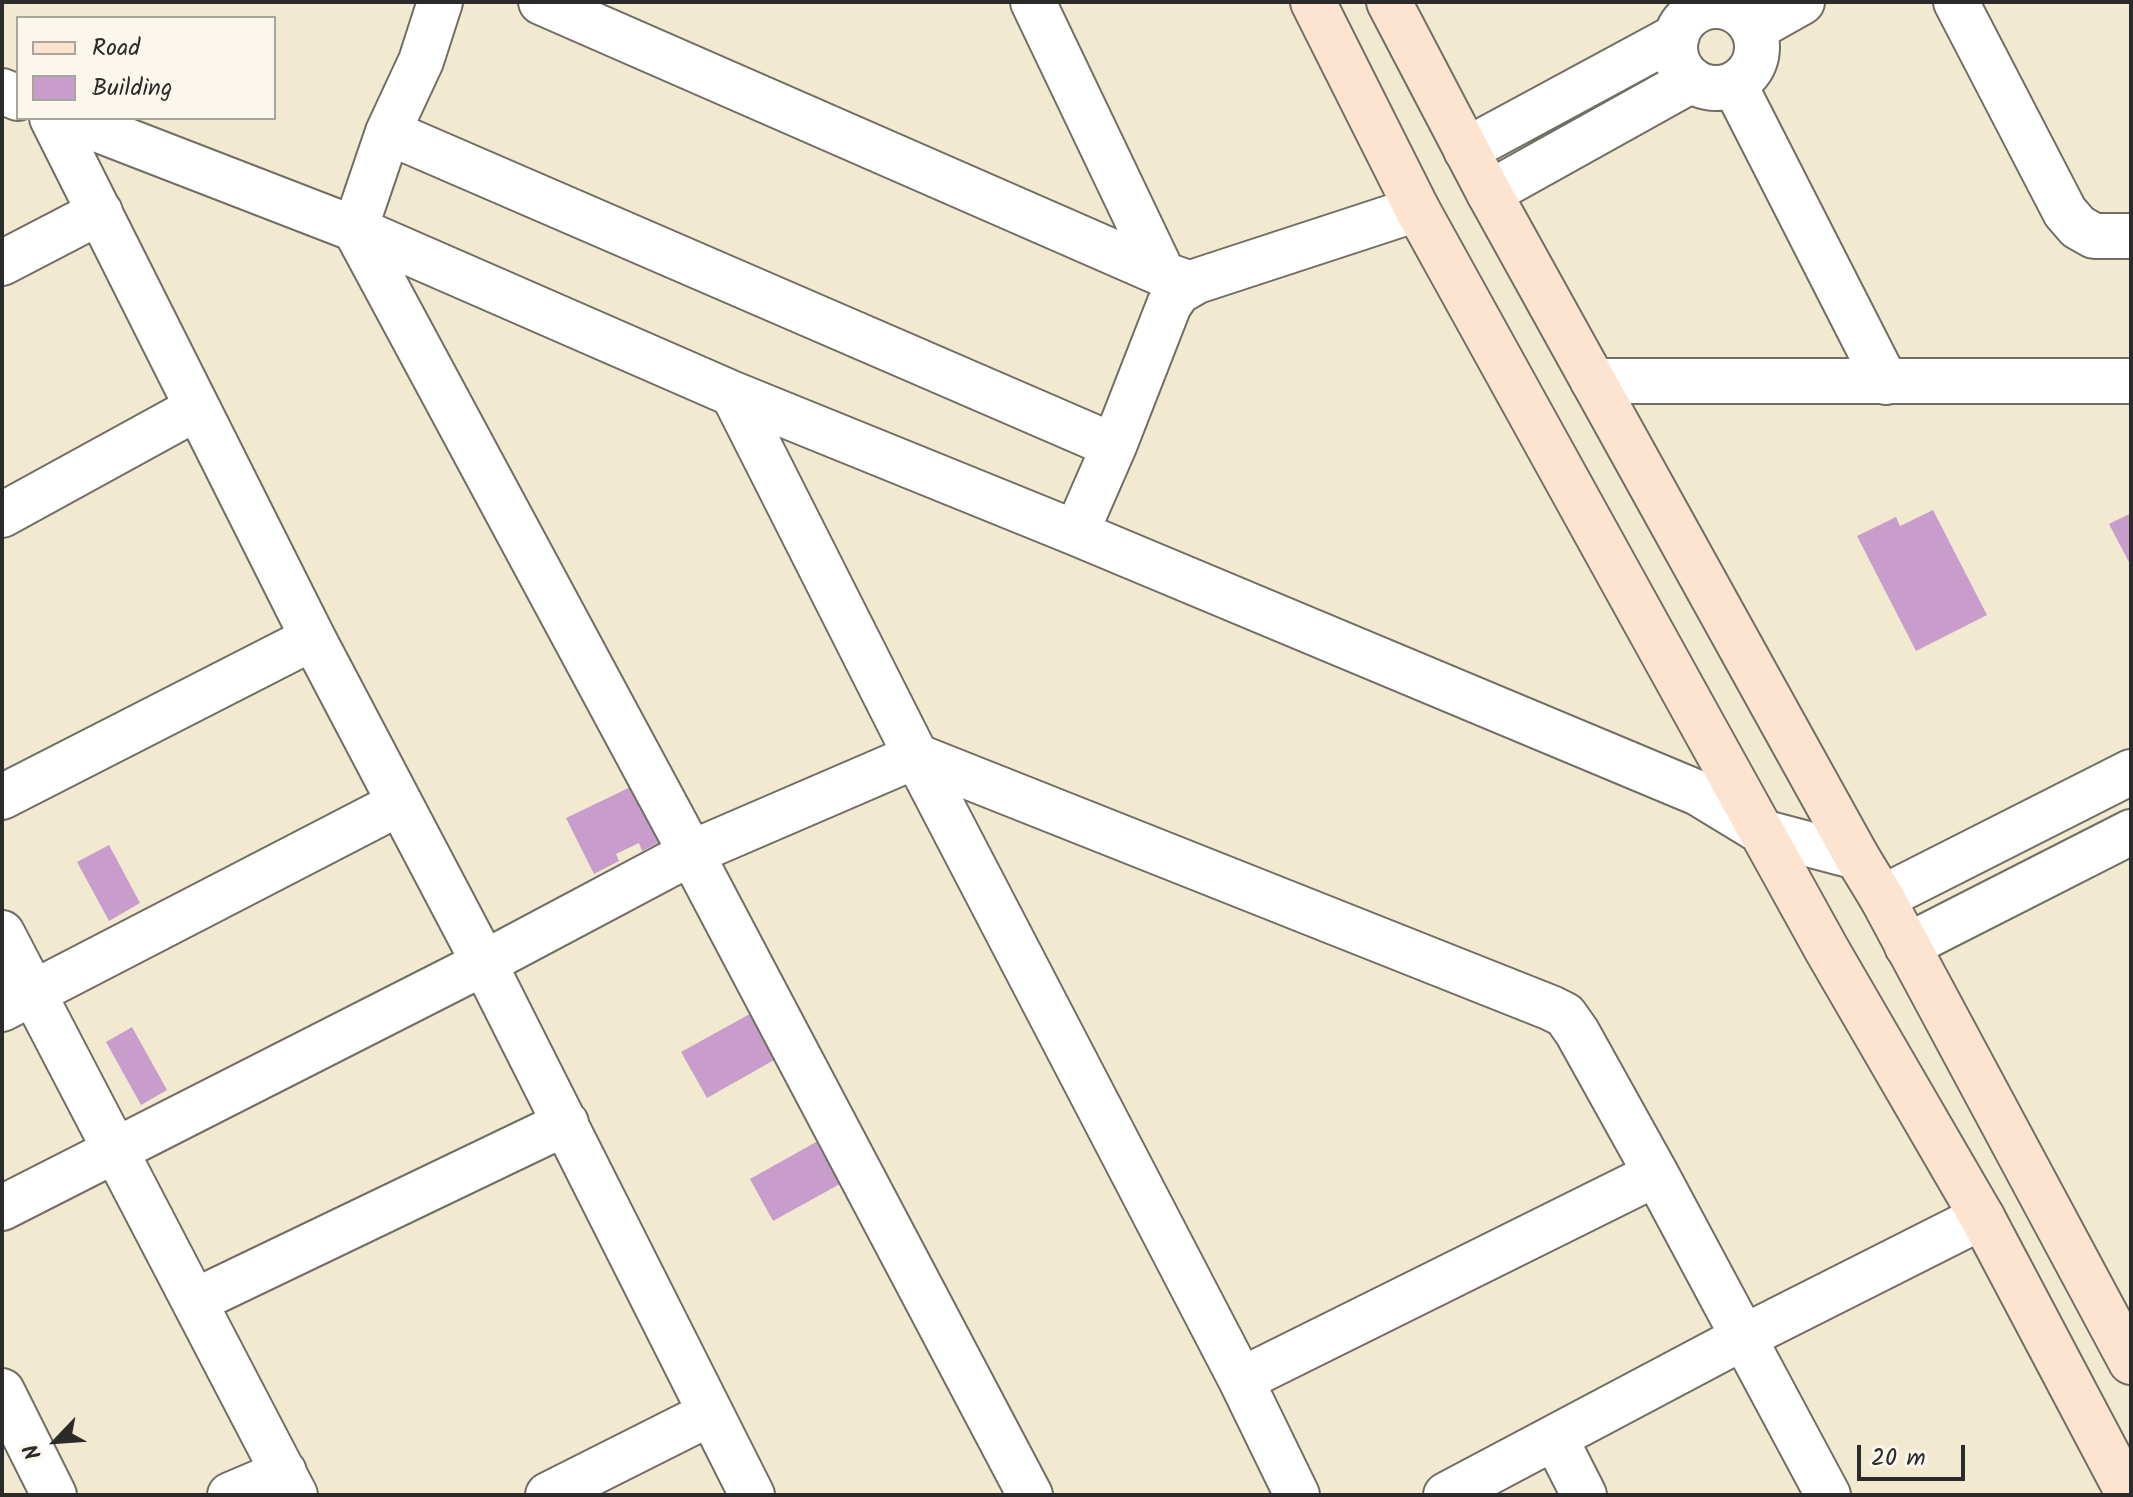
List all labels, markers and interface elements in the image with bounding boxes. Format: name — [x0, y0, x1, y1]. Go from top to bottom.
legend — [16, 16, 276, 120]
text: Road — [92, 29, 140, 68]
text: Building — [92, 69, 172, 108]
north arrow — [16, 1401, 96, 1481]
scale bar — [1861, 1429, 1969, 1479]
text: N — [15, 1438, 53, 1465]
text: 20 m — [1871, 1439, 1926, 1478]

